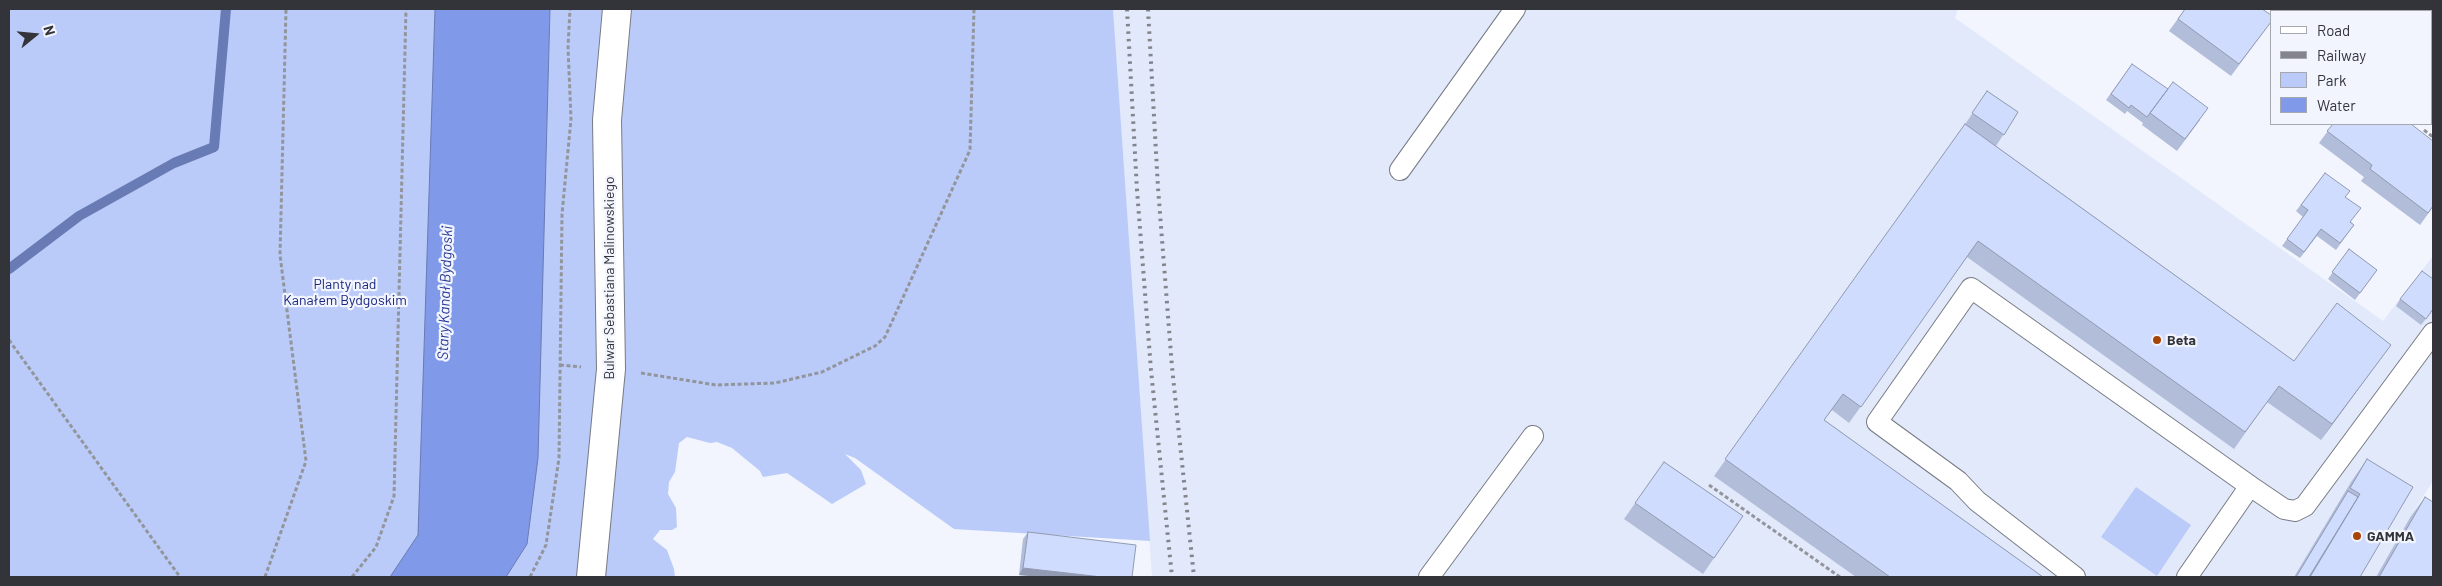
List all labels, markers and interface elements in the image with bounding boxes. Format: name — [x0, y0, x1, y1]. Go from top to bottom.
north arrow — [10, 10, 60, 60]
legend — [2270, 10, 2432, 125]
text: Road — [2317, 21, 2350, 39]
text: N — [40, 24, 59, 37]
text: Railway — [2317, 46, 2366, 64]
text: Park — [2317, 71, 2346, 89]
text: Water — [2317, 96, 2356, 114]
street label: Bulwar Sebastiana Malinowskiego — [601, 176, 617, 380]
water label: Stary Kanał Bydgoski — [434, 226, 456, 360]
park label: Planty nad Kanałem Bydgoskim — [283, 276, 407, 308]
place label: Beta — [2167, 332, 2196, 348]
marker: Beta — [2151, 334, 2163, 346]
place label: GAMMA — [2367, 528, 2414, 544]
marker: GAMMA — [2351, 530, 2363, 542]

